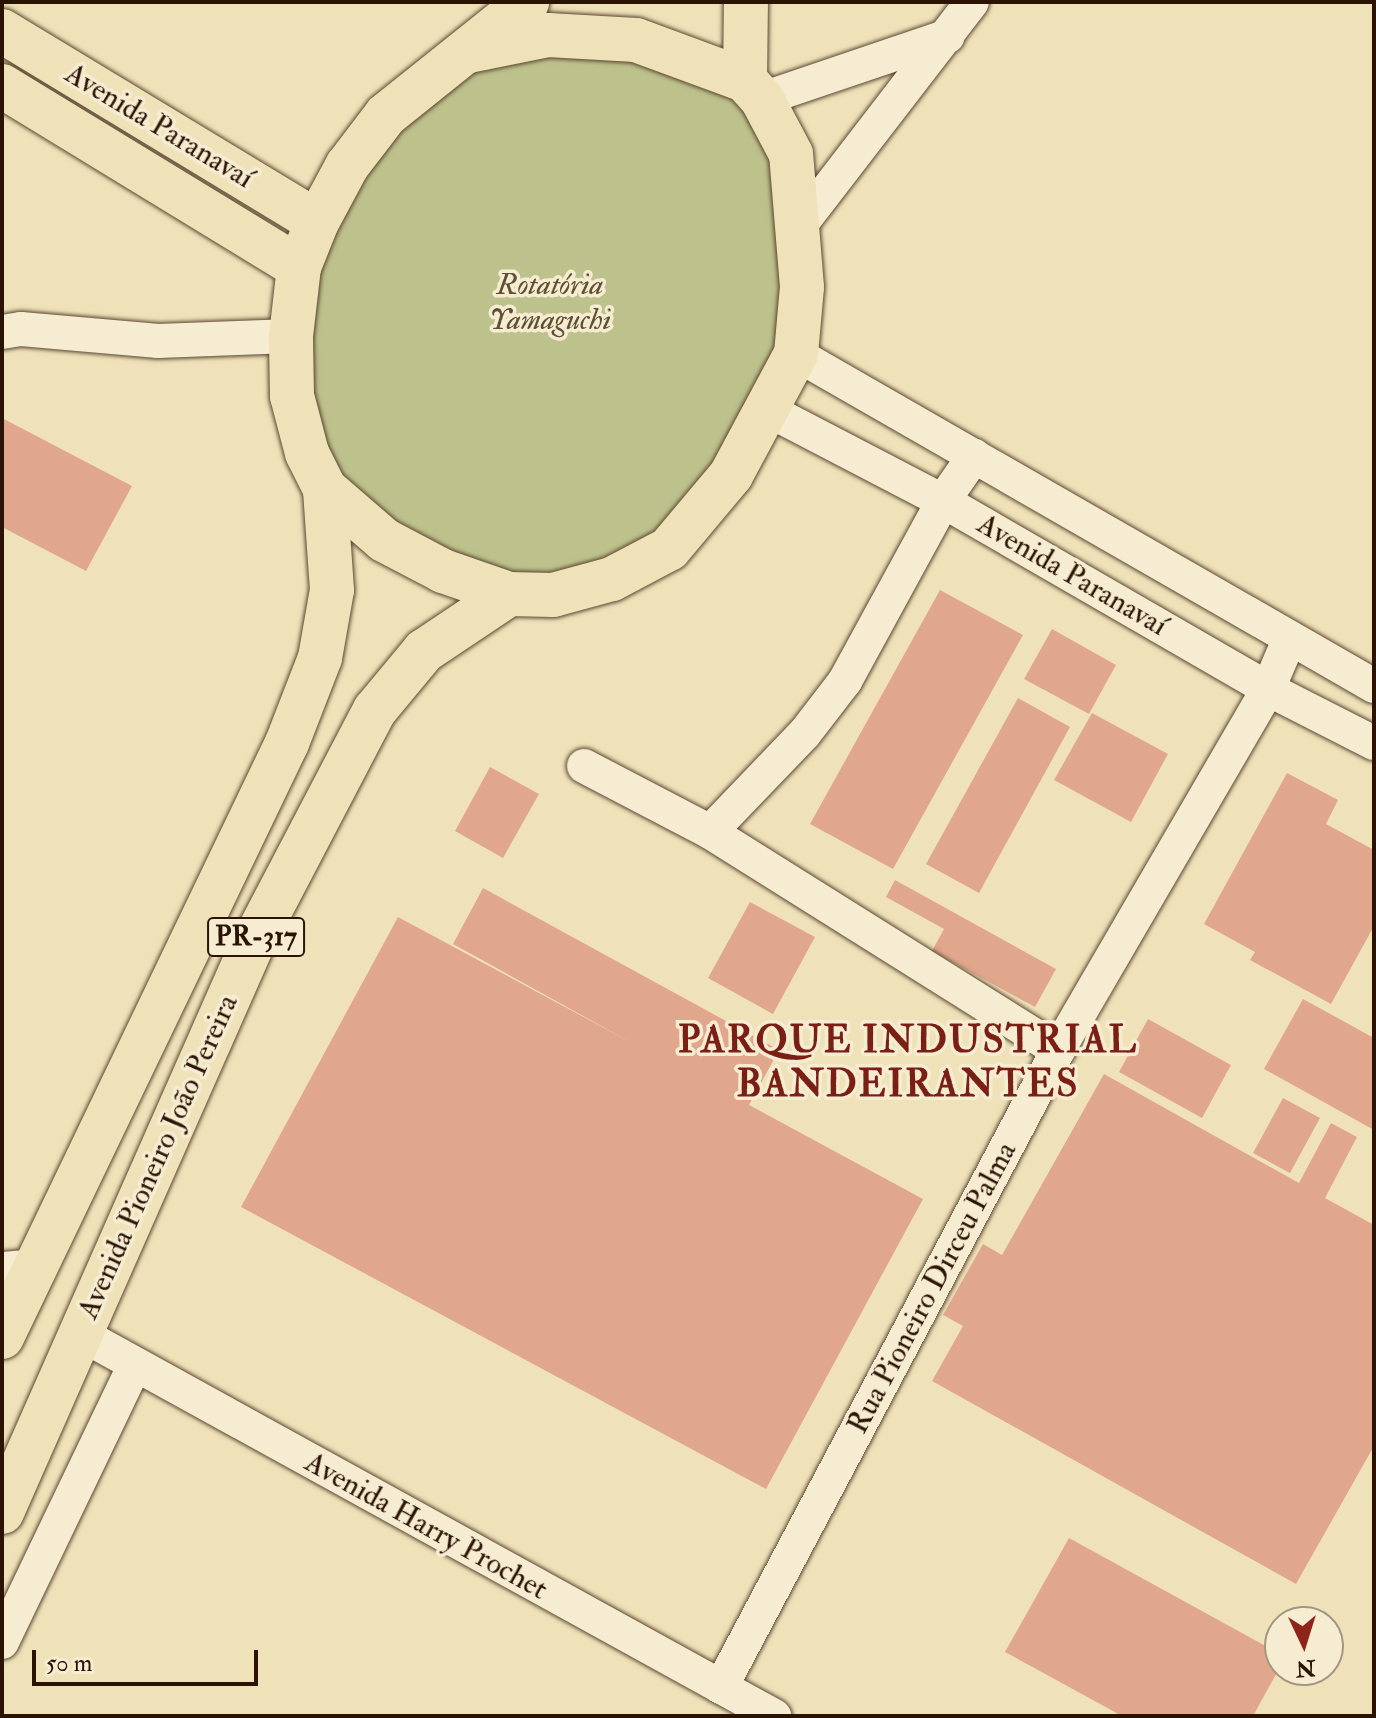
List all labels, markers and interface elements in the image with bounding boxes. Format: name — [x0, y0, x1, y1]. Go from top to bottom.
street label: Avenida Paranavaí — [58, 56, 260, 196]
park label: Rotatória Yamaguchi — [489, 267, 611, 338]
street label: Avenida Paranavaí — [971, 506, 1173, 644]
road number: PR-317 — [206, 913, 306, 961]
street label: Avenida Pioneiro João Pereira — [70, 989, 246, 1325]
district label: PARQUE INDUSTRIAL BANDEIRANTES — [678, 1018, 1138, 1108]
street label: Rua Pioneiro Dirceu Palma — [840, 1136, 1024, 1440]
street label: Avenida Harry Prochet — [298, 1444, 554, 1608]
north arrow — [1264, 1606, 1344, 1686]
scale bar — [36, 1634, 262, 1684]
text: 50 m — [46, 1648, 92, 1679]
text: N — [1295, 1653, 1316, 1683]

